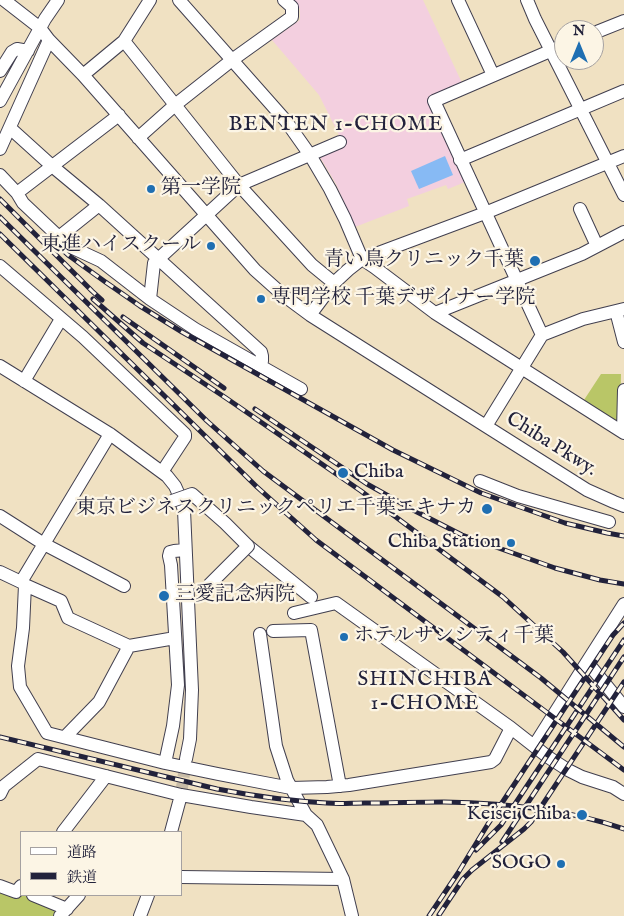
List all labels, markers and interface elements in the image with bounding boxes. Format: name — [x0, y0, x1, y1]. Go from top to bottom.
north arrow — [554, 20, 604, 70]
text: N — [573, 22, 585, 40]
district label: BENTEN 1-CHOME — [227, 113, 445, 139]
place label: 第一学院 — [161, 177, 241, 201]
marker: 第一学院 — [145, 183, 157, 195]
place label: 東進ハイスクール — [41, 234, 201, 258]
marker: 東進ハイスクール — [205, 240, 217, 252]
place label: 青い鳥クリニック千葉 — [324, 249, 524, 273]
marker: 青い鳥クリニック千葉 — [528, 254, 542, 268]
place label: 専門学校 千葉デザイナー学院 — [271, 287, 535, 311]
marker: 専門学校 千葉デザイナー学院 — [255, 293, 267, 305]
street label: Chiba Pkwy. — [501, 408, 601, 482]
place label: Chiba — [354, 461, 404, 485]
marker: Chiba — [336, 466, 350, 480]
place label: 東京ビジネスクリニックペリエ千葉エキナカ — [76, 497, 476, 521]
marker: 東京ビジネスクリニックペリエ千葉エキナカ — [480, 502, 494, 516]
place label: Chiba Station — [388, 531, 501, 555]
marker: Chiba Station — [505, 537, 517, 549]
place label: 三愛記念病院 — [175, 584, 295, 608]
marker: 三愛記念病院 — [157, 589, 171, 603]
place label: ホテルサンシティ千葉 — [354, 625, 554, 649]
marker: ホテルサンシティ千葉 — [338, 631, 350, 643]
district label: SHINCHIBA 1-CHOME — [356, 668, 494, 718]
place label: Keisei Chiba — [467, 803, 571, 827]
marker: Keisei Chiba — [575, 808, 589, 822]
legend — [20, 831, 182, 896]
text: 道路 — [67, 843, 97, 862]
place label: SOGO — [492, 852, 551, 876]
marker: SOGO — [555, 858, 567, 870]
text: 鉄道 — [67, 868, 97, 887]

